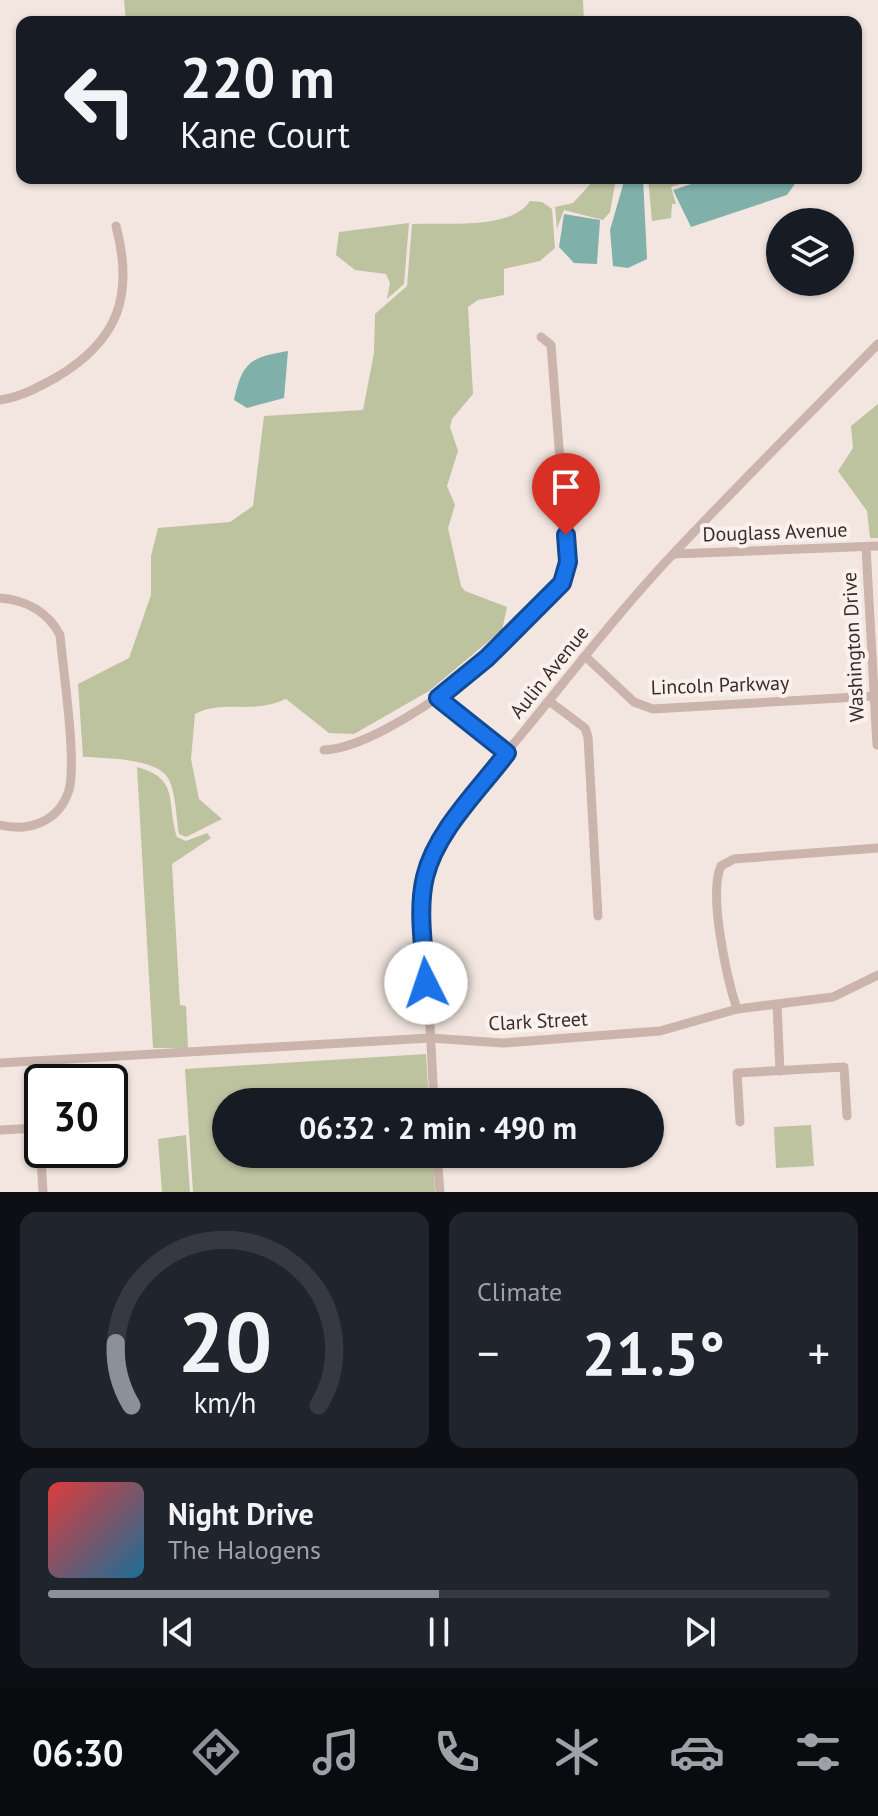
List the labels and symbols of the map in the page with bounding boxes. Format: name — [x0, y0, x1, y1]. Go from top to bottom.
pin — [532, 453, 600, 535]
street label: Douglass Avenue — [702, 516, 848, 548]
street label: Washington Drive — [836, 571, 870, 723]
street label: Aulin Avenue — [504, 620, 594, 724]
street label: Lincoln Parkway — [650, 670, 790, 700]
position arrow — [384, 941, 468, 1025]
street label: Clark Street — [488, 1005, 589, 1037]
speed limit sign: 30 — [24, 1064, 128, 1168]

